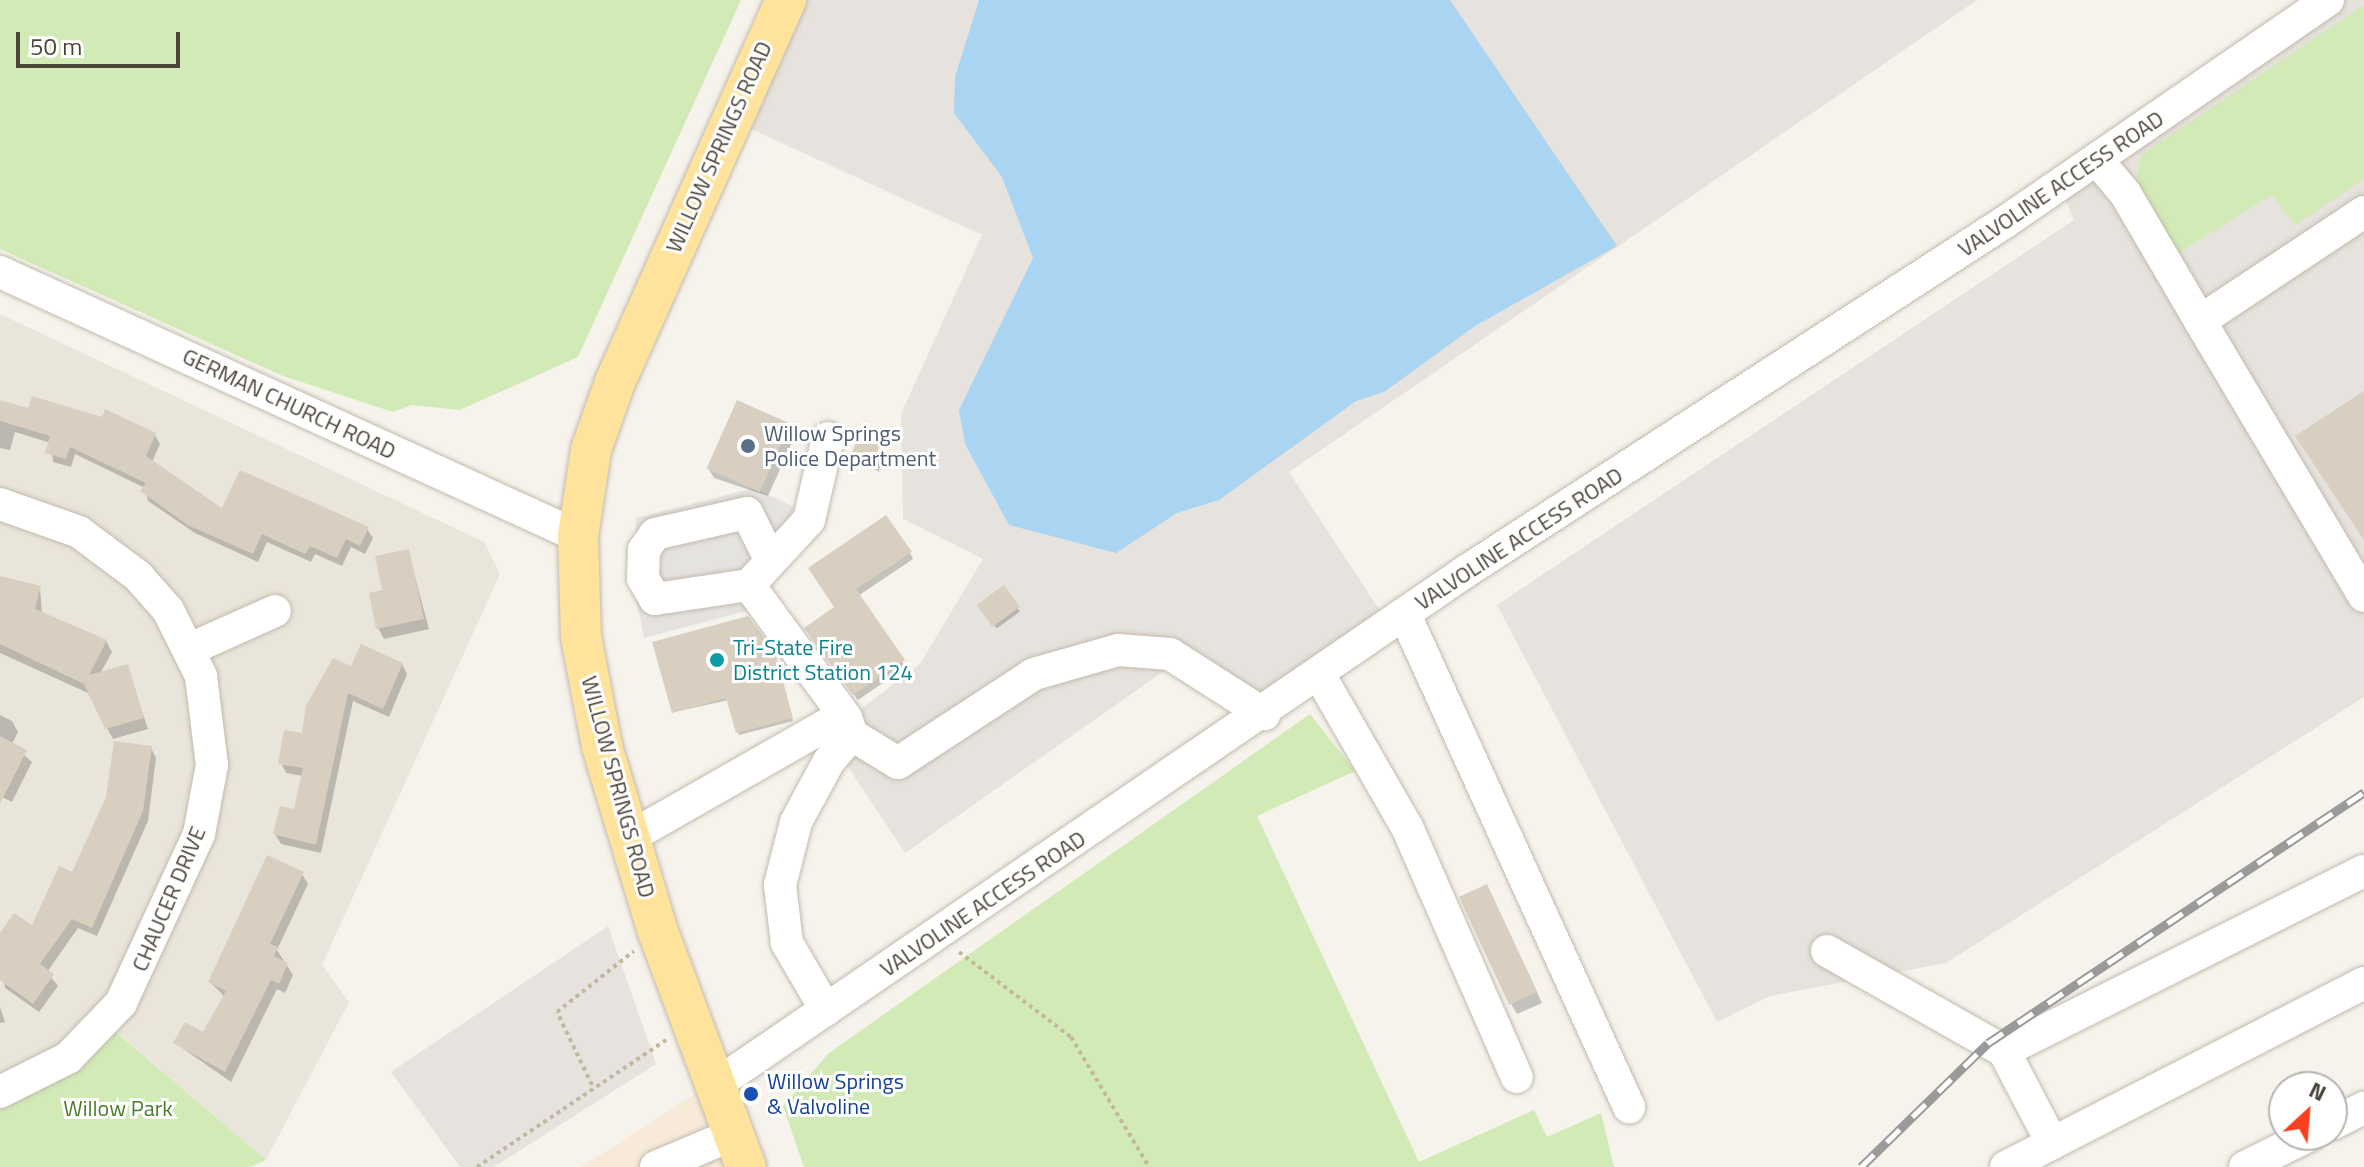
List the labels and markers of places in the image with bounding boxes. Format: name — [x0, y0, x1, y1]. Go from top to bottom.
place label: Willow Springs Police Department — [764, 420, 936, 472]
marker: Willow Springs Police Department — [739, 437, 757, 455]
place label: Tri-State Fire District Station 124 — [733, 634, 913, 686]
marker: Tri-State Fire District Station 124 — [708, 651, 726, 669]
place label: Willow Springs & Valvoline — [767, 1068, 904, 1120]
marker: Willow Springs & Valvoline — [742, 1085, 760, 1103]

